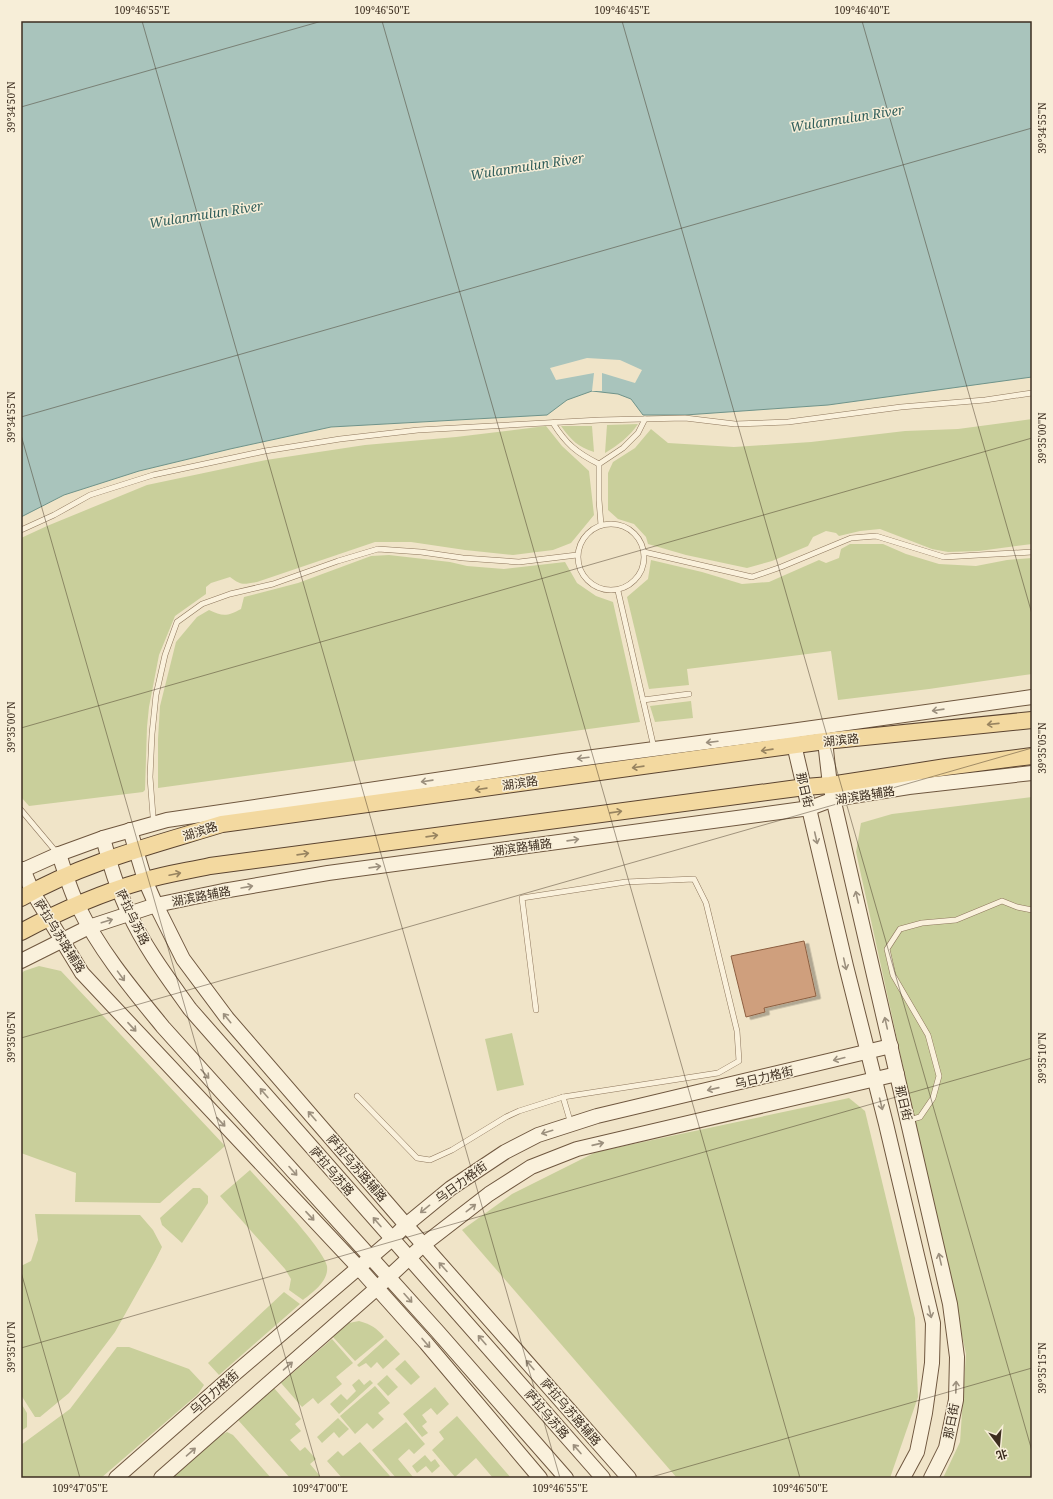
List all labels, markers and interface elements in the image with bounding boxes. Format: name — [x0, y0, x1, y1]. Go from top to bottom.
text: 109°46'55"E — [114, 3, 170, 17]
text: 109°46'50"E — [354, 3, 410, 17]
text: 109°46'45"E — [594, 3, 650, 17]
text: 109°46'40"E — [834, 3, 890, 17]
text: 39°34'50"N — [4, 81, 18, 133]
water label: Wulanmulun River — [789, 100, 906, 136]
text: 39°34'55"N — [1035, 102, 1049, 154]
water label: Wulanmulun River — [469, 148, 586, 184]
water label: Wulanmulun River — [148, 196, 265, 232]
text: 39°34'55"N — [4, 391, 18, 443]
text: 39°35'00"N — [1035, 412, 1049, 464]
text: 39°35'00"N — [4, 701, 18, 753]
one-way arrow — [932, 707, 945, 714]
one-way arrow — [987, 721, 1000, 728]
text: 39°35'05"N — [1035, 722, 1049, 774]
street label: 湖滨路 — [822, 730, 860, 750]
one-way arrow — [706, 738, 719, 746]
one-way arrow — [761, 746, 774, 753]
one-way arrow — [577, 754, 590, 762]
one-way arrow — [632, 763, 645, 771]
street label: 那日街 — [793, 771, 817, 809]
street label: 湖滨路 — [501, 772, 539, 794]
one-way arrow — [421, 777, 434, 785]
street label: 湖滨路辅路 — [834, 782, 896, 808]
one-way arrow — [475, 785, 488, 792]
one-way arrow — [609, 808, 622, 816]
street label: 湖滨路 — [180, 817, 220, 845]
one-way arrow — [813, 831, 821, 844]
one-way arrow — [425, 833, 438, 840]
street label: 湖滨路辅路 — [491, 834, 553, 860]
one-way arrow — [567, 836, 580, 844]
one-way arrow — [296, 850, 309, 858]
one-way arrow — [368, 863, 381, 871]
one-way arrow — [168, 869, 181, 877]
street label: 湖滨路辅路 — [170, 882, 232, 910]
one-way arrow — [240, 883, 253, 891]
street label: 萨拉乌苏路 — [112, 886, 154, 948]
one-way arrow — [852, 890, 860, 903]
street label: 萨拉乌苏路辅路 — [31, 896, 89, 976]
one-way arrow — [100, 917, 113, 924]
one-way arrow — [842, 957, 850, 970]
one-way arrow — [117, 970, 125, 981]
text: 39°35'05"N — [4, 1011, 18, 1063]
one-way arrow — [223, 1012, 232, 1023]
one-way arrow — [881, 1017, 889, 1030]
one-way arrow — [127, 1022, 137, 1032]
text: 39°35'10"N — [1035, 1032, 1049, 1084]
one-way arrow — [833, 1056, 846, 1063]
street label: 乌日力格街 — [733, 1062, 795, 1092]
one-way arrow — [201, 1069, 210, 1080]
street label: 那日街 — [892, 1084, 916, 1122]
one-way arrow — [707, 1086, 720, 1093]
one-way arrow — [259, 1088, 268, 1098]
one-way arrow — [878, 1097, 885, 1110]
one-way arrow — [308, 1112, 317, 1122]
one-way arrow — [216, 1117, 226, 1127]
one-way arrow — [540, 1129, 553, 1136]
street label: 萨拉乌苏路辅路 — [324, 1132, 390, 1204]
one-way arrow — [591, 1139, 604, 1147]
street label: 萨拉乌苏路 — [307, 1144, 357, 1198]
street label: 乌日力格街 — [432, 1157, 490, 1207]
one-way arrow — [288, 1166, 297, 1176]
one-way arrow — [465, 1203, 476, 1212]
one-way arrow — [420, 1204, 431, 1213]
one-way arrow — [305, 1211, 315, 1221]
one-way arrow — [373, 1217, 382, 1227]
one-way arrow — [935, 1253, 943, 1266]
one-way arrow — [439, 1262, 448, 1272]
one-way arrow — [403, 1293, 413, 1303]
one-way arrow — [927, 1305, 934, 1318]
text: 39°35'10"N — [4, 1321, 18, 1373]
one-way arrow — [478, 1335, 487, 1346]
one-way arrow — [422, 1338, 431, 1349]
text: 39°35'15"N — [1035, 1342, 1049, 1394]
one-way arrow — [525, 1359, 534, 1370]
one-way arrow — [283, 1362, 293, 1371]
street label: 乌日力格街 — [186, 1366, 242, 1418]
street label: 萨拉乌苏路辅路 — [538, 1376, 604, 1448]
one-way arrow — [952, 1381, 960, 1394]
street label: 萨拉乌苏路 — [522, 1387, 572, 1441]
street label: 那日街 — [939, 1402, 963, 1440]
north arrow — [979, 1425, 1019, 1465]
one-way arrow — [573, 1444, 582, 1454]
text: 北 — [995, 1446, 1009, 1464]
one-way arrow — [185, 1448, 196, 1457]
text: 109°47'05"E — [52, 1481, 108, 1495]
text: 109°47'00"E — [292, 1481, 348, 1495]
text: 109°46'55"E — [532, 1481, 588, 1495]
text: 109°46'50"E — [772, 1481, 828, 1495]

